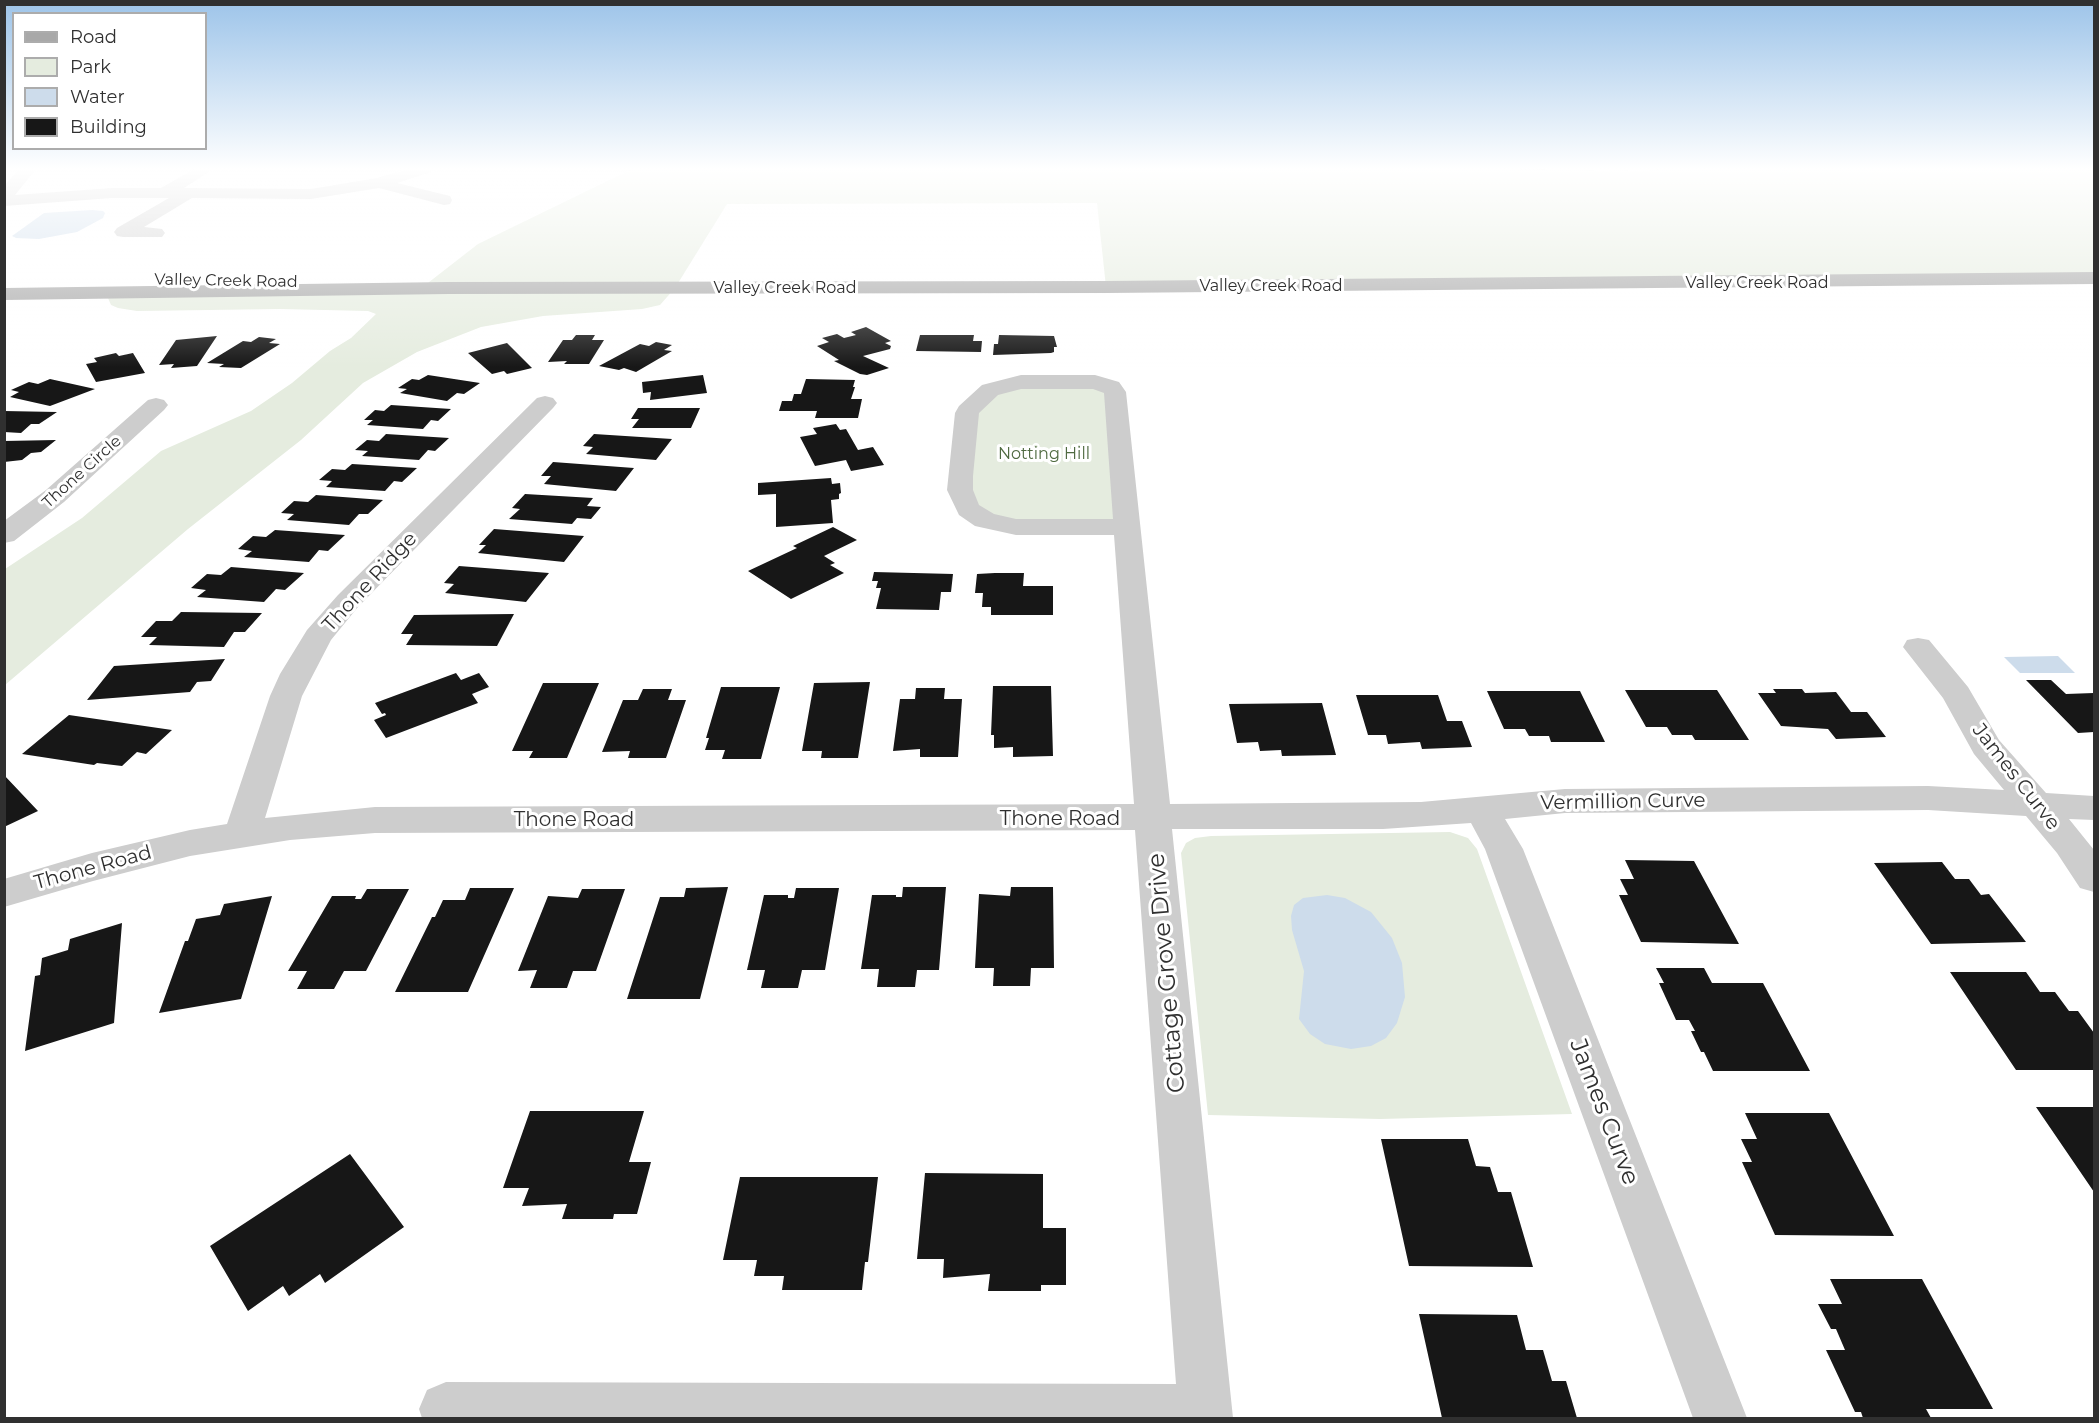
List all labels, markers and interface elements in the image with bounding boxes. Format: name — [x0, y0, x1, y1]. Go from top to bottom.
legend — [12, 12, 207, 150]
text: Road — [70, 26, 117, 48]
text: Park — [70, 56, 111, 78]
text: Water — [70, 86, 125, 108]
text: Building — [70, 116, 147, 138]
street label: Valley Creek Road — [154, 270, 298, 292]
street label: Valley Creek Road — [1685, 273, 1829, 293]
street label: Valley Creek Road — [1199, 276, 1343, 296]
street label: Valley Creek Road — [713, 278, 857, 298]
street label: Thone Circle — [39, 432, 125, 512]
park label: Notting Hill — [998, 444, 1090, 464]
street label: Thone Ridge — [318, 527, 422, 637]
street label: James Curve — [1967, 719, 2065, 835]
street label: Vermillion Curve — [1540, 789, 1706, 815]
street label: Thone Road — [1000, 807, 1120, 831]
street label: Thone Road — [514, 808, 634, 832]
street label: Thone Road — [32, 841, 154, 895]
street label: Cottage Grove Drive — [1142, 852, 1192, 1094]
street label: James Curve — [1563, 1035, 1645, 1189]

